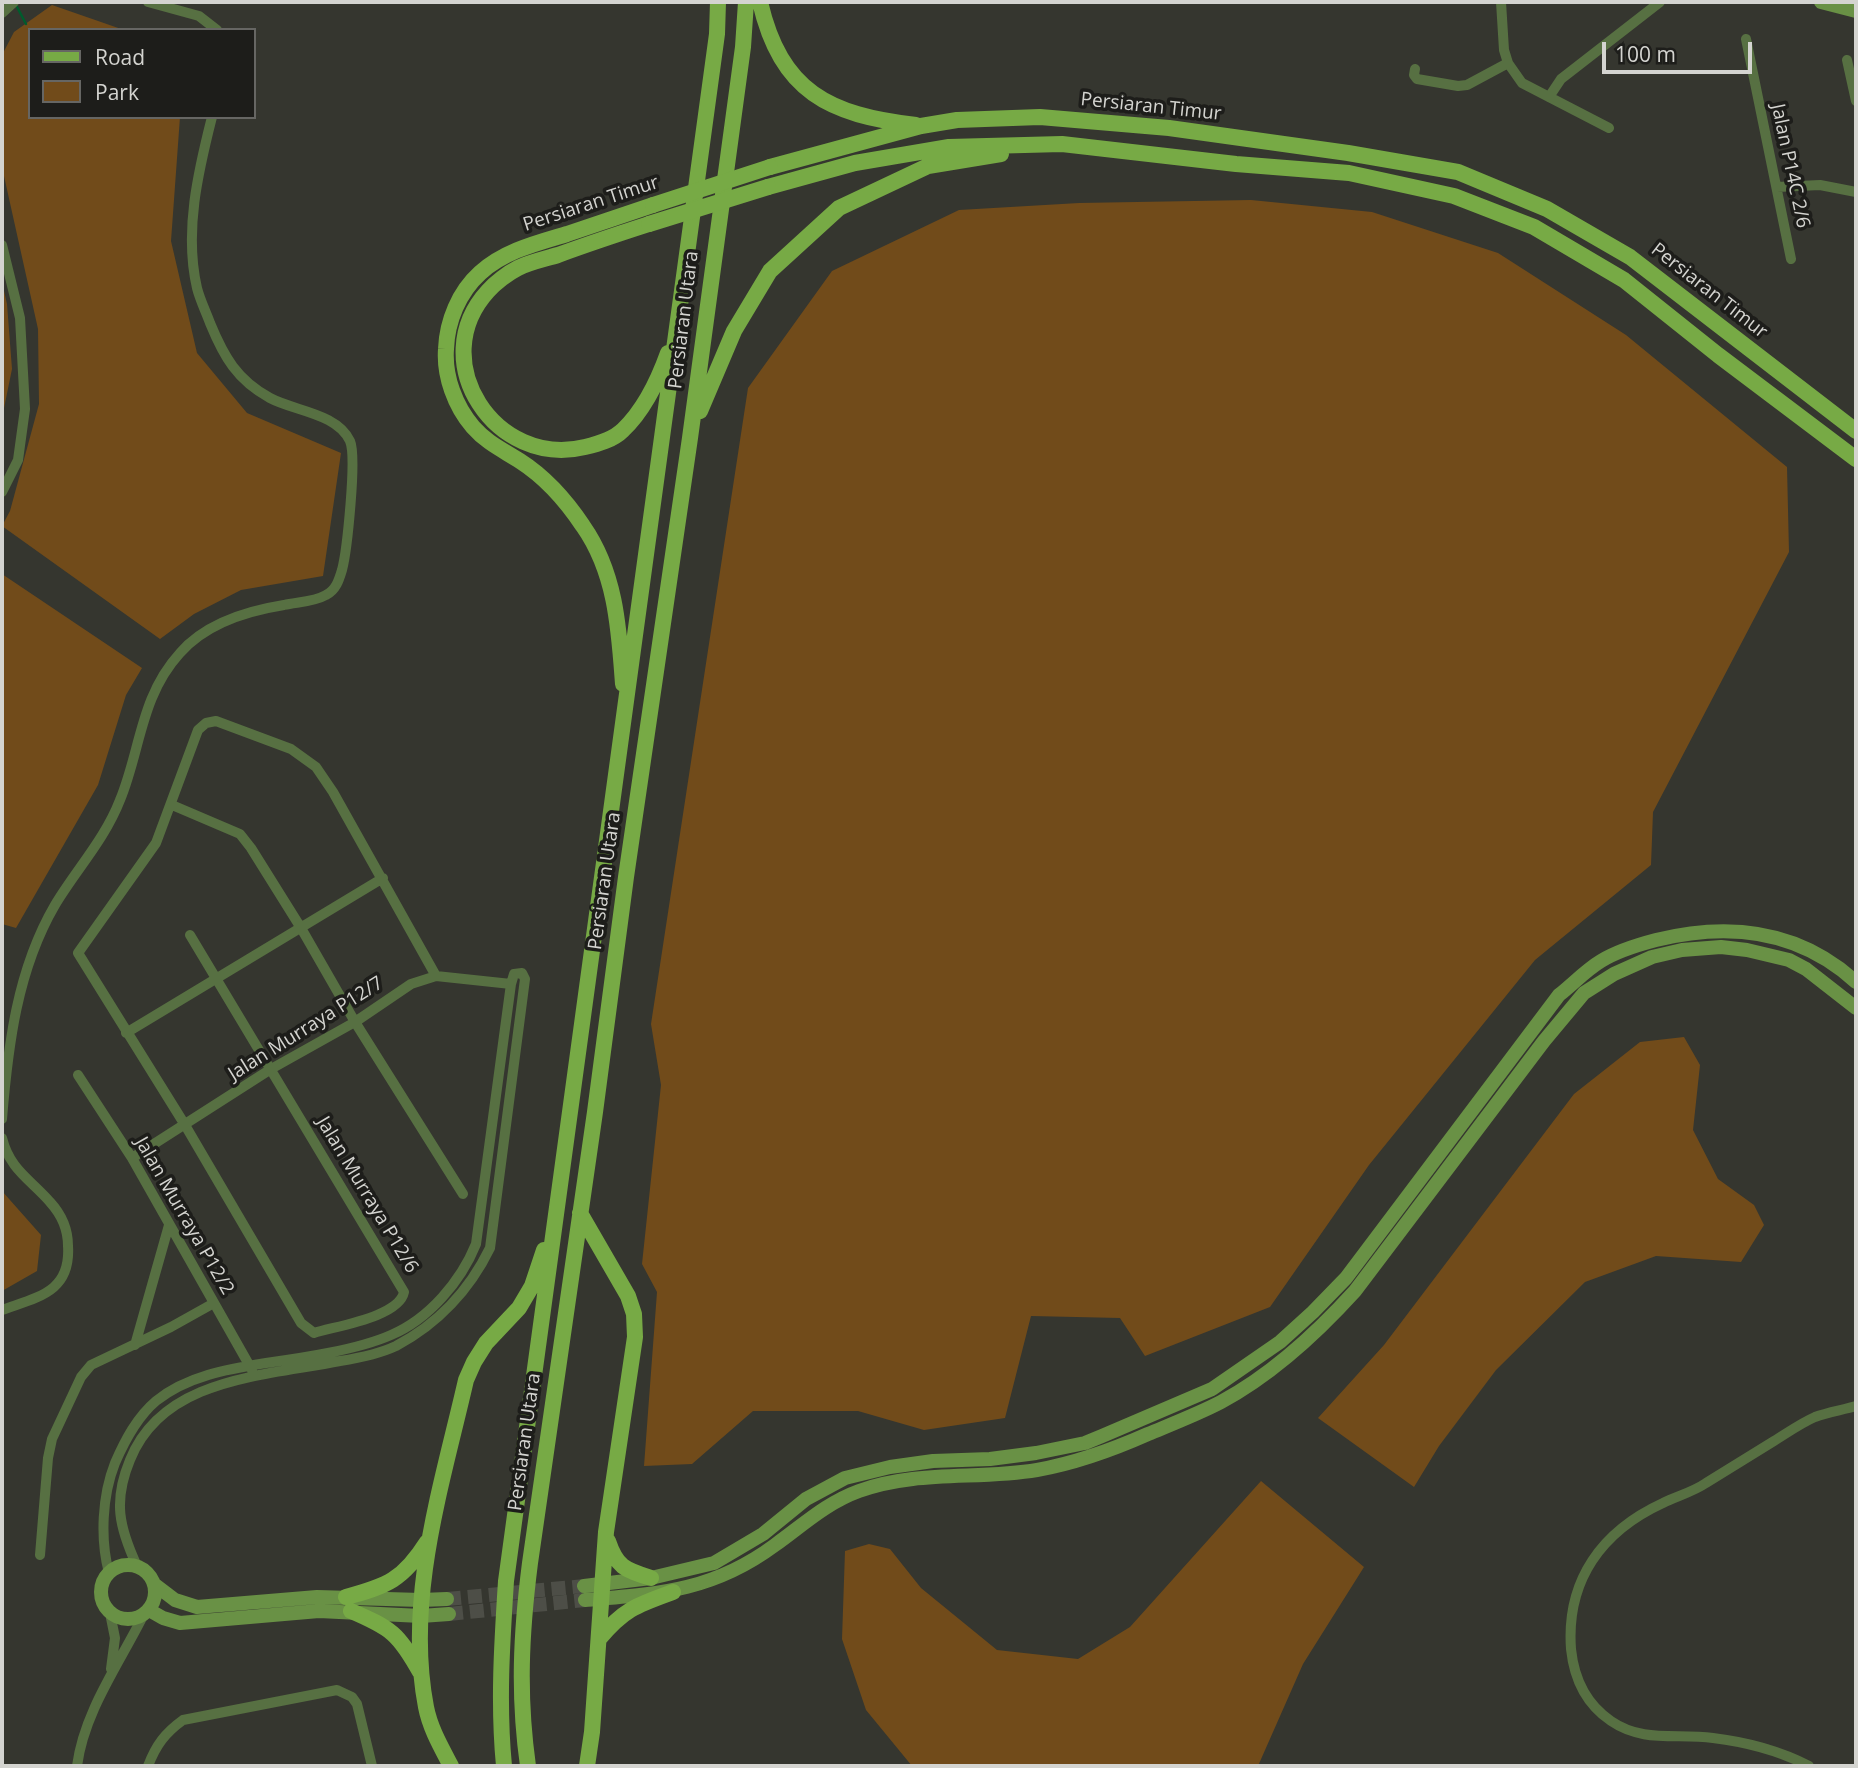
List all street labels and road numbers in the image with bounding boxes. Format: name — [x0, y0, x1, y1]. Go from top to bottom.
street label: Persiaran Timur — [1079, 88, 1223, 126]
street label: Jalan P14C 2/6 — [1766, 102, 1814, 230]
street label: Persiaran Timur — [520, 171, 662, 237]
street label: Persiaran Timur — [1646, 238, 1772, 344]
street label: Persiaran Utara — [664, 250, 704, 390]
street label: Persiaran Utara — [584, 811, 626, 951]
street label: Jalan Murraya P12/7 — [224, 972, 388, 1086]
street label: Jalan Murraya P12/6 — [311, 1113, 423, 1277]
street label: Jalan Murraya P12/2 — [130, 1133, 238, 1299]
street label: Persiaran Utara — [504, 1372, 546, 1512]

